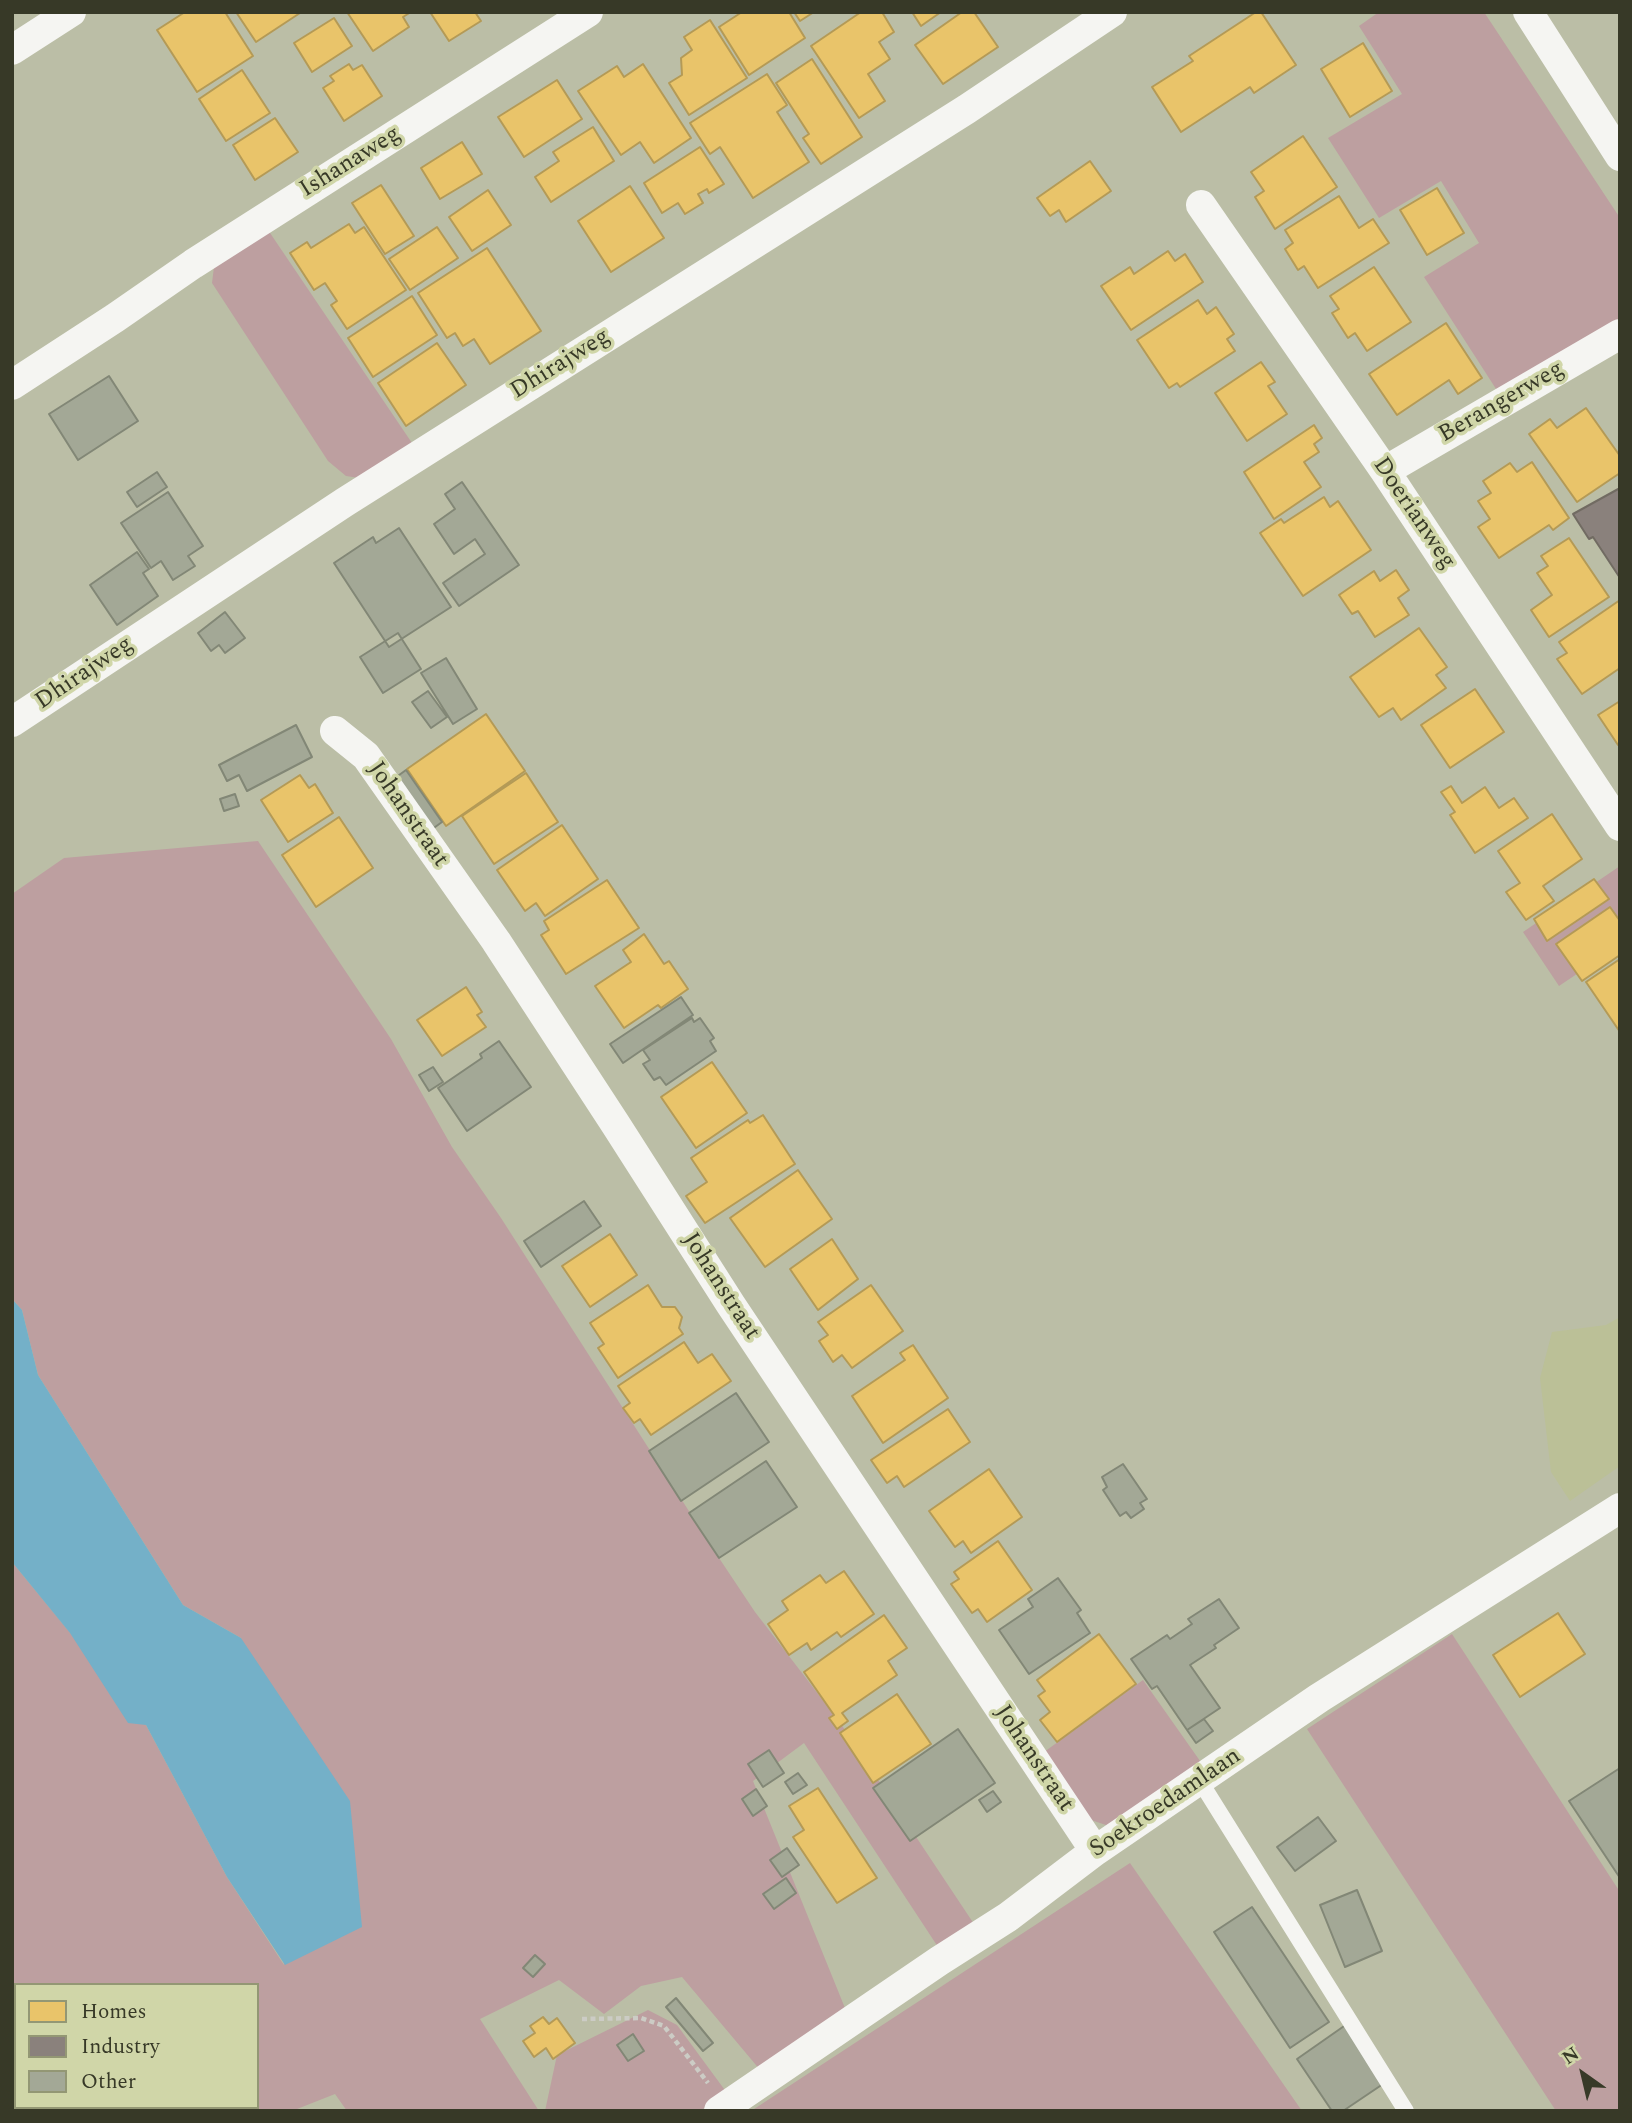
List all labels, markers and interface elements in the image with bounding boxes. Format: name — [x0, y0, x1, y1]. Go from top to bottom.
street label: Ishanaweg — [295, 121, 407, 205]
street label: Dhirajweg — [506, 323, 616, 407]
street label: Berangerweg — [1434, 356, 1570, 450]
street label: Doerianweg — [1365, 453, 1461, 575]
street label: Dhirajweg — [31, 631, 139, 717]
street label: Johanstraat — [360, 757, 454, 873]
street label: Johanstraat — [675, 1228, 765, 1346]
street label: Johanstraat — [987, 1700, 1079, 1818]
street label: Soekroedamlaan — [1085, 1743, 1247, 1865]
legend — [14, 1983, 259, 2109]
text: Homes — [81, 1996, 147, 2028]
text: Industry — [81, 2031, 160, 2063]
north arrow — [1548, 2039, 1618, 2109]
text: N — [1556, 2040, 1586, 2073]
text: Other — [81, 2066, 136, 2098]

